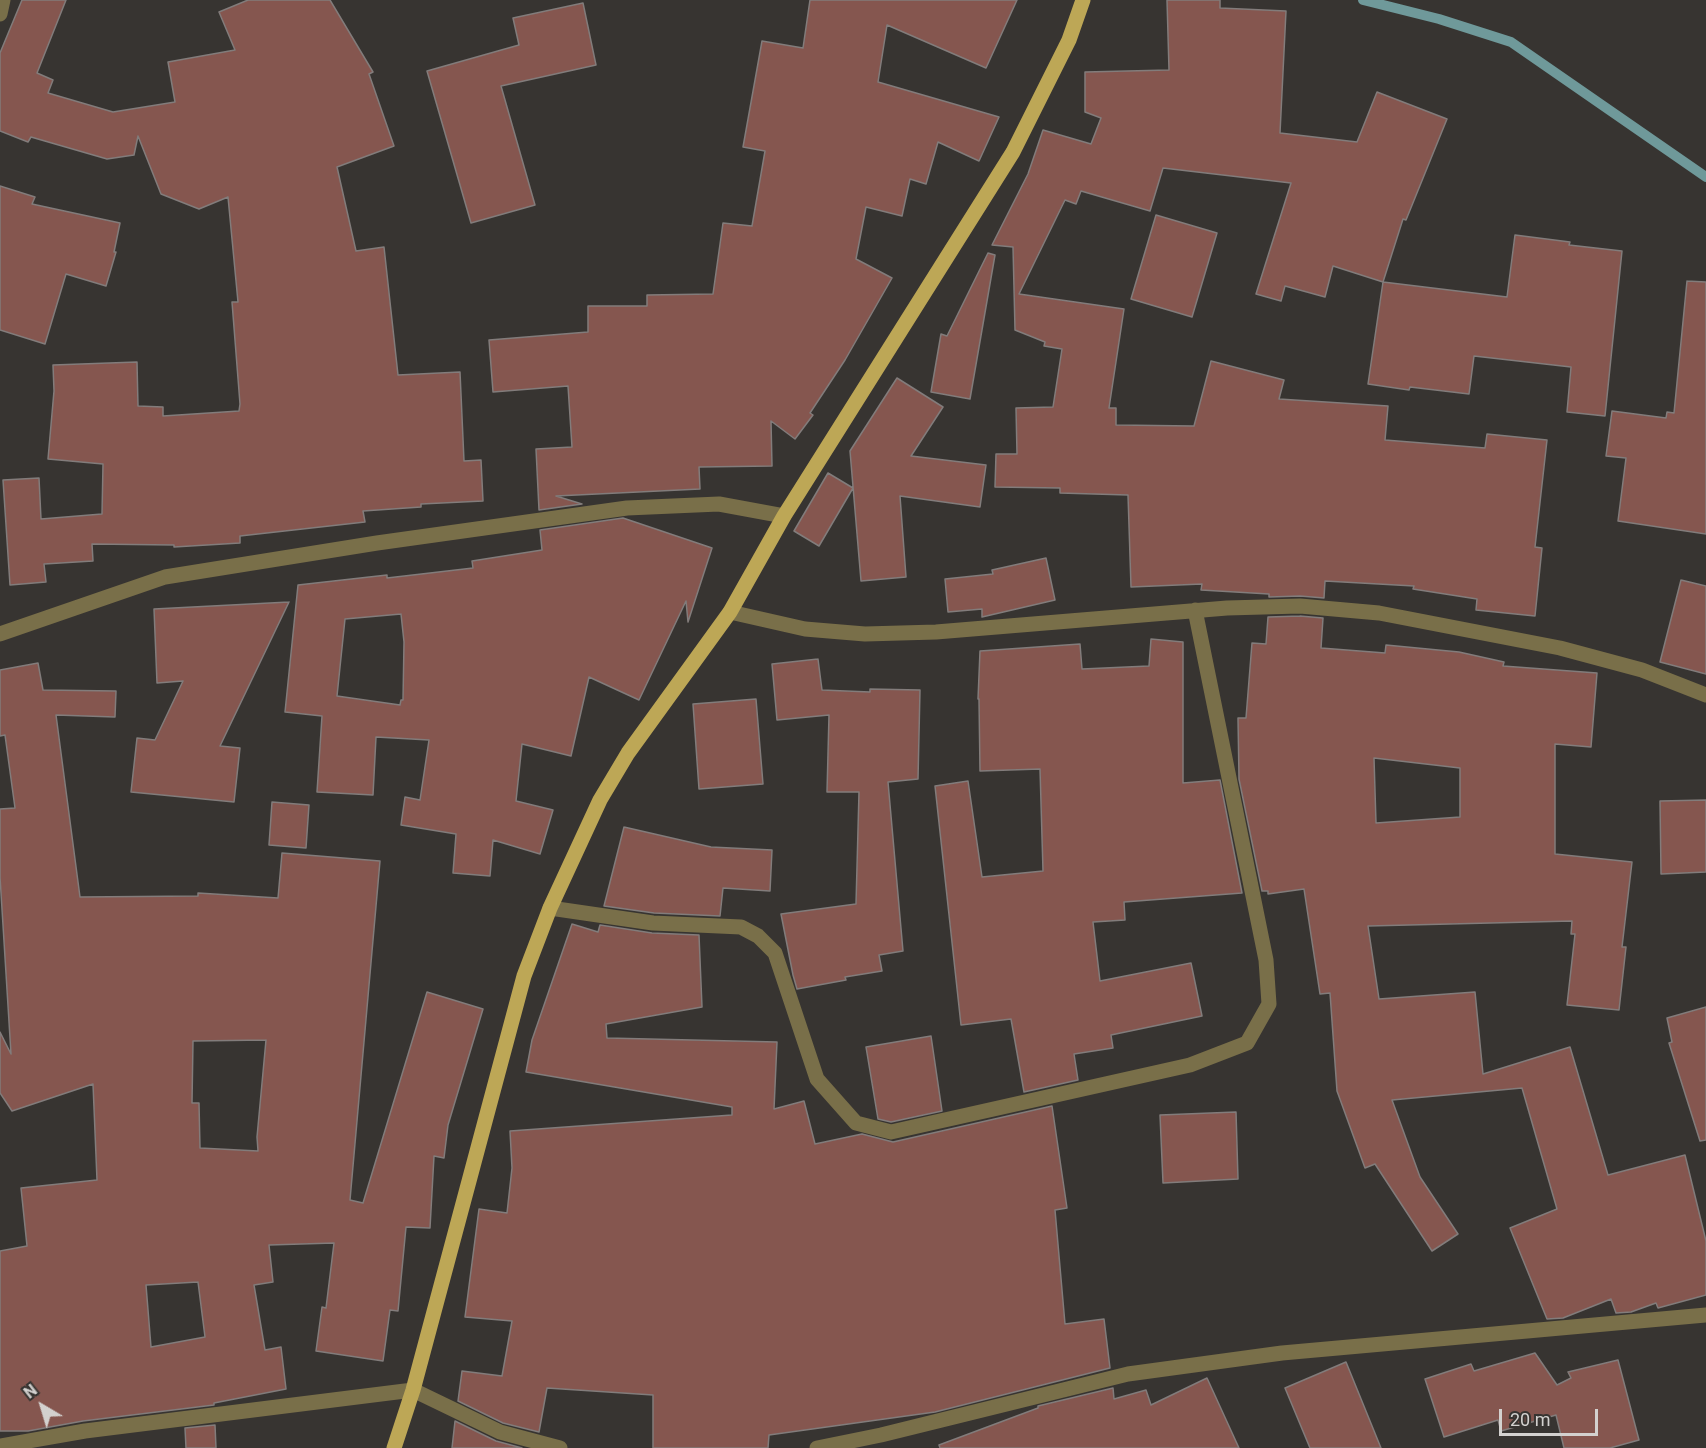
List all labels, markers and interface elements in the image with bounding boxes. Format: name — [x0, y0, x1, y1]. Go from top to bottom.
north arrow — [12, 1376, 72, 1436]
text: N — [20, 1380, 41, 1402]
scale bar — [1502, 1397, 1601, 1435]
text: 20 m — [1510, 1409, 1550, 1430]

